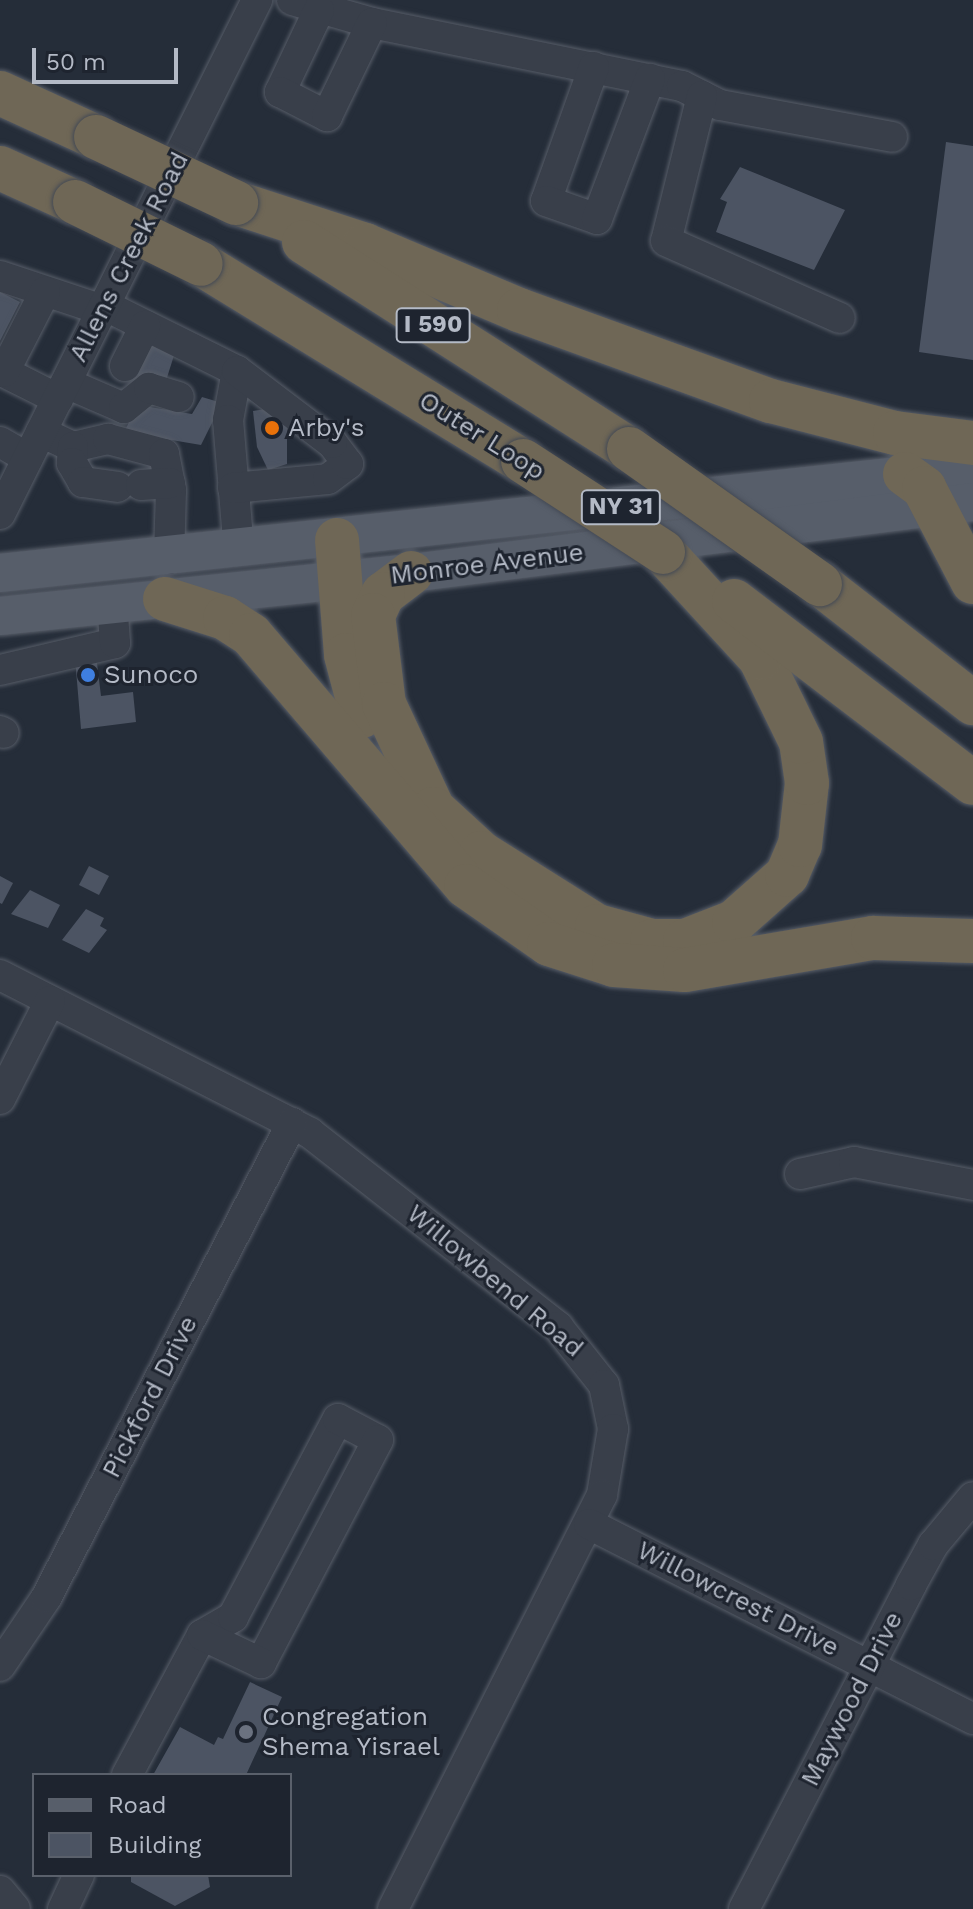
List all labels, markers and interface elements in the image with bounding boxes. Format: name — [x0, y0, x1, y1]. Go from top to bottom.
scale bar — [36, 32, 182, 82]
text: 50 m — [46, 48, 106, 76]
street label: Allens Creek Road — [62, 147, 196, 367]
road number: I 590 — [395, 305, 471, 345]
street label: Outer Loop — [413, 385, 551, 487]
place label: Arby's — [288, 412, 365, 444]
marker: Arby's — [263, 419, 281, 437]
road number: NY 31 — [579, 487, 663, 527]
street label: Monroe Avenue — [388, 537, 586, 591]
place label: Sunoco — [104, 659, 198, 691]
marker: Sunoco — [79, 666, 97, 684]
street label: Willowbend Road — [400, 1198, 590, 1364]
street label: Pickford Drive — [96, 1311, 204, 1483]
street label: Willowcrest Drive — [632, 1535, 844, 1663]
street label: Maywood Drive — [795, 1606, 909, 1792]
place label: Congregation Shema Yisrael — [262, 1701, 442, 1762]
marker: Congregation Shema Yisrael — [237, 1723, 255, 1741]
legend — [32, 1773, 292, 1877]
text: Road — [108, 1791, 167, 1819]
text: Building — [108, 1831, 201, 1859]

